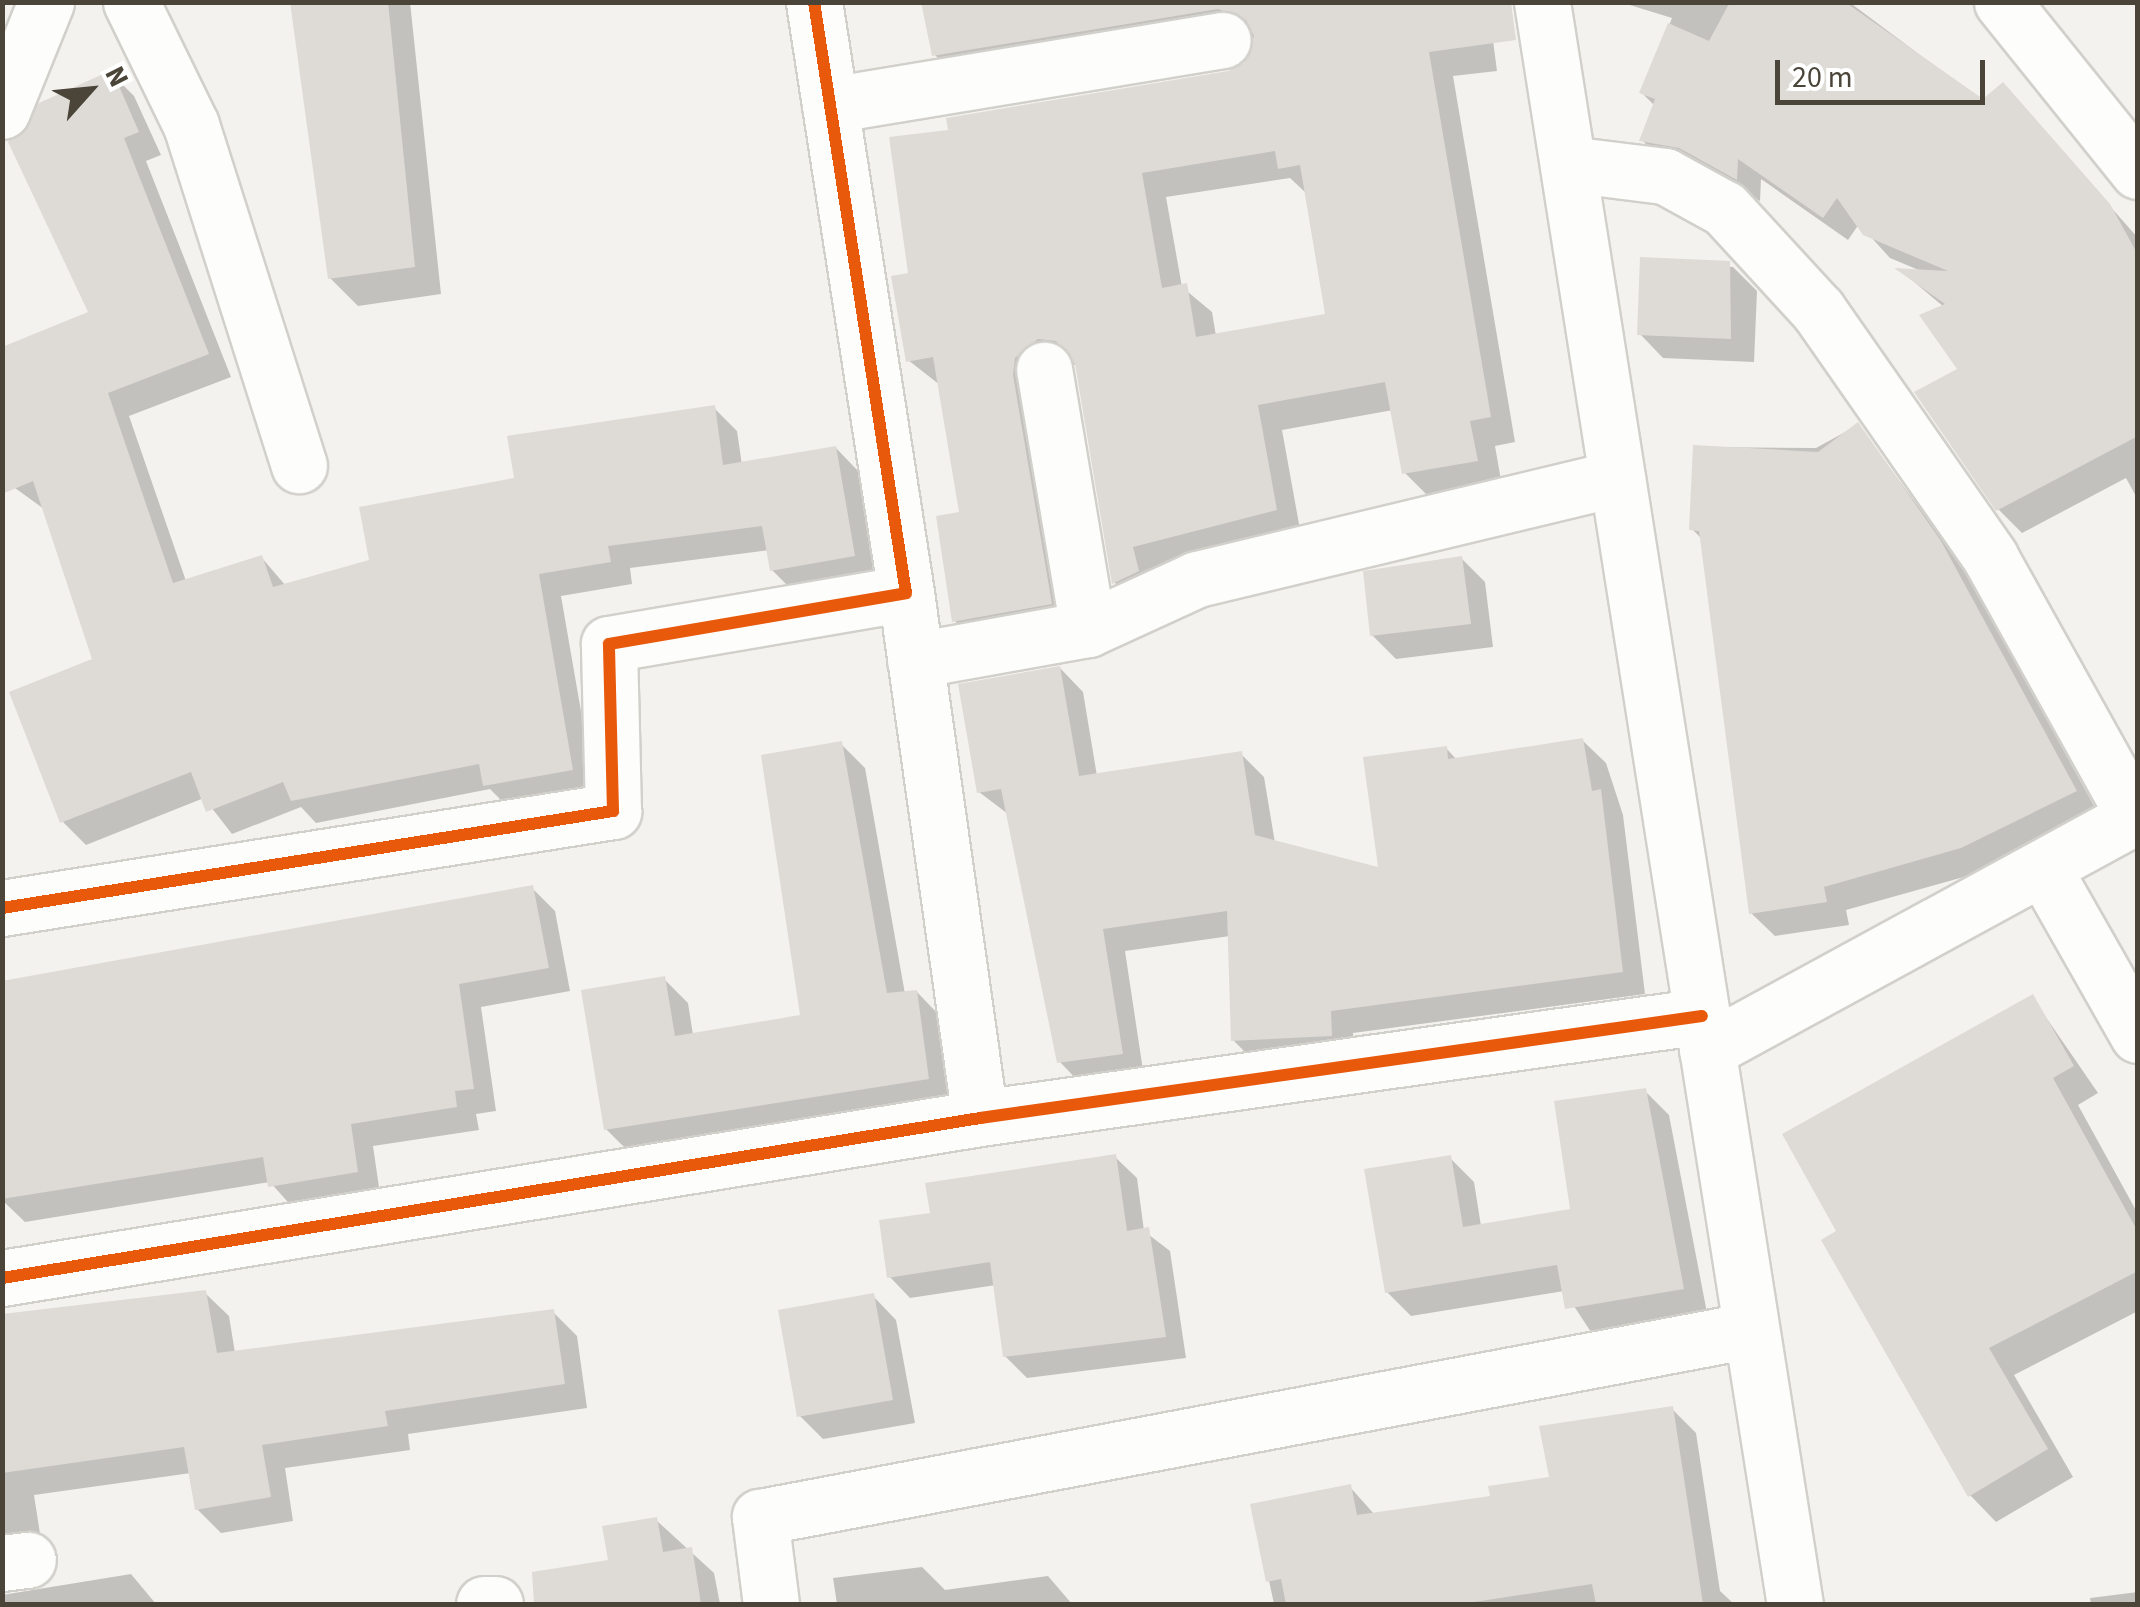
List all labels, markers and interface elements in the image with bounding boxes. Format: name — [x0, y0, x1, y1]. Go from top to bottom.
north arrow — [40, 40, 140, 140]
scale bar — [1780, 40, 1990, 102]
text: 20 m — [1792, 56, 1853, 99]
text: N — [95, 59, 139, 94]

